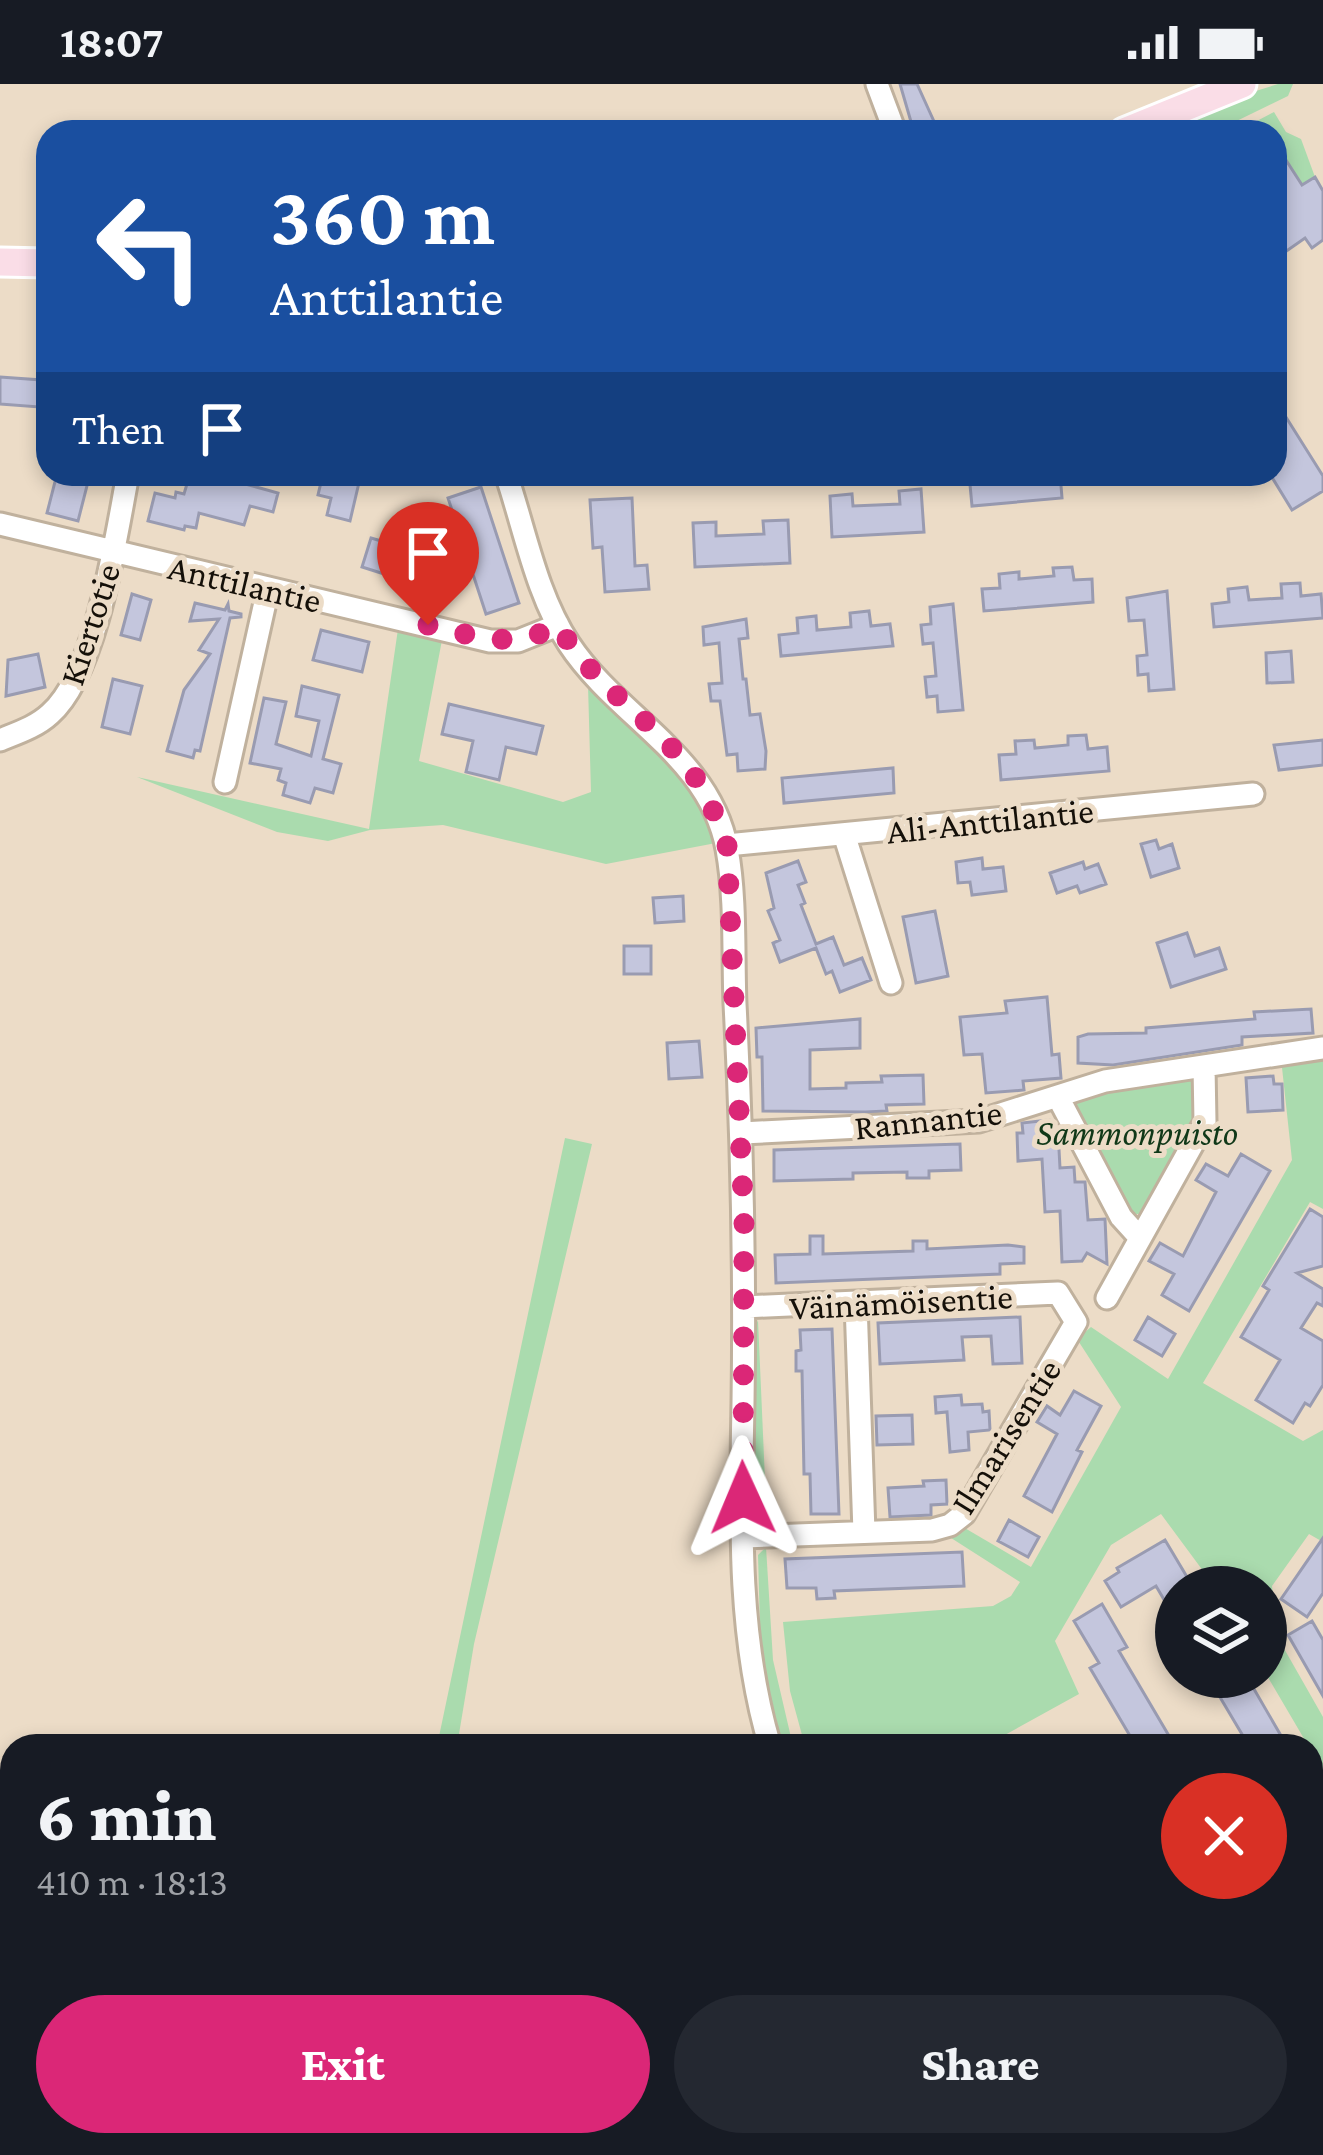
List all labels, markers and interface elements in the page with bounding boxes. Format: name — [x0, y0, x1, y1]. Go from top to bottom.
text: 18:07 — [60, 17, 164, 67]
icon: left — [72, 168, 228, 324]
text: 360 m — [270, 169, 495, 262]
text: Anttilantie — [270, 267, 504, 327]
icon: arrive — [189, 396, 255, 462]
text: Then — [72, 404, 165, 454]
pin — [377, 502, 479, 625]
icon: arrive — [395, 520, 461, 586]
street label: Anttilantie — [164, 547, 325, 621]
street label: Kiertotie — [52, 558, 128, 690]
street label: Ali-Anttilantie — [885, 790, 1096, 852]
street label: Rannantie — [852, 1092, 1004, 1148]
park label: Sammonpuisto — [1036, 1113, 1238, 1153]
street label: Väinämöisentie — [788, 1276, 1014, 1328]
street label: Ilmarisentie — [943, 1352, 1069, 1521]
position arrow — [680, 1435, 806, 1561]
map controls — [1155, 1566, 1287, 1698]
button: layers — [1155, 1566, 1287, 1698]
button: close — [1161, 1773, 1287, 1899]
text: 6 min — [36, 1775, 216, 1855]
text: 410 m · 18:13 — [36, 1860, 228, 1903]
button: Exit — [36, 1995, 650, 2133]
button: Share — [674, 1995, 1287, 2133]

